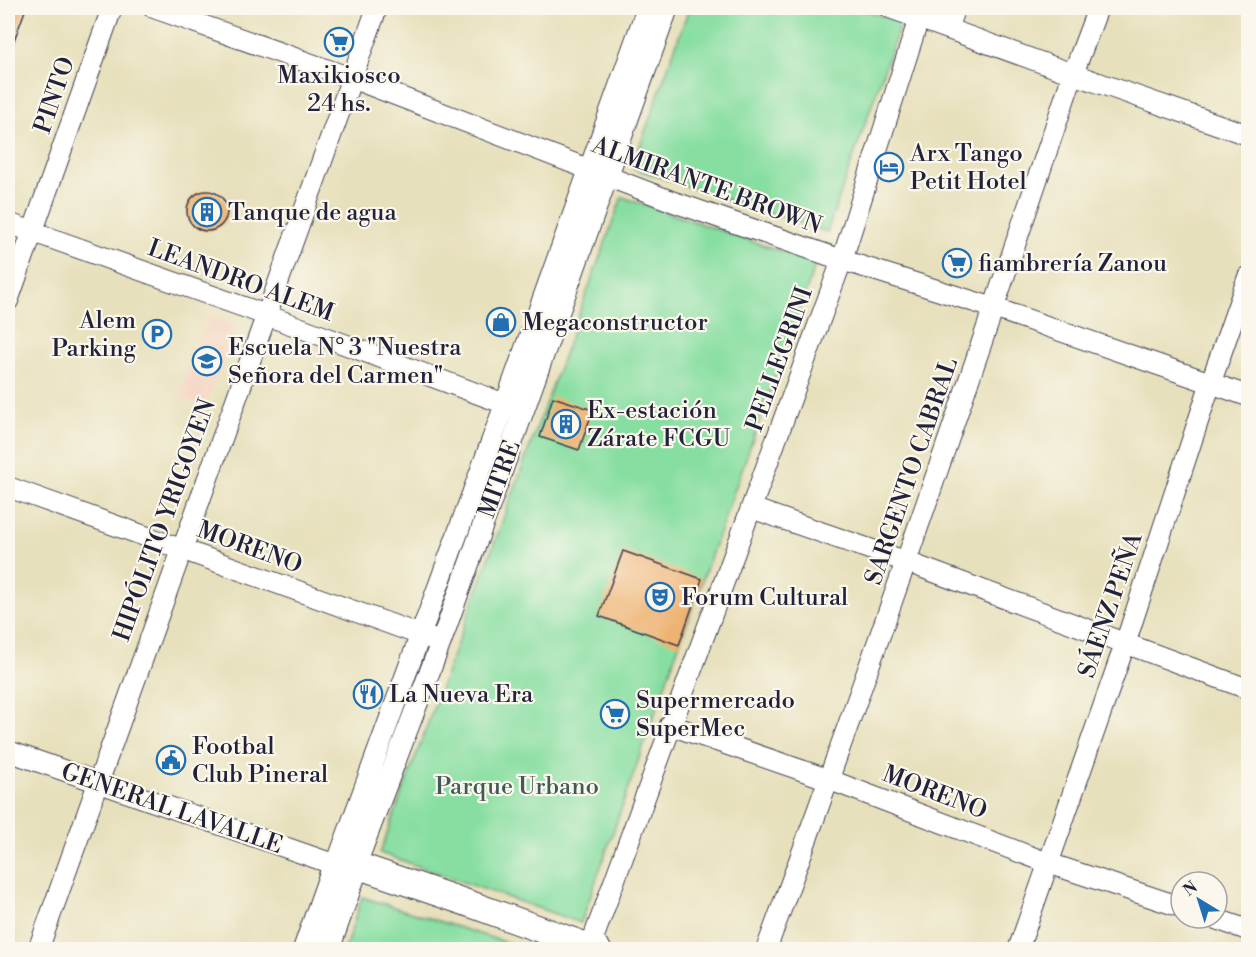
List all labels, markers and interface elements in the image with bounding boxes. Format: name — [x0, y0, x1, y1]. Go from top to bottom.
supermarket icon: Maxikiosco 24 hs. — [323, 26, 355, 58]
street label: PINTO — [28, 53, 82, 138]
place label: Maxikiosco 24 hs. — [277, 61, 401, 119]
street label: ALMIRANTE BROWN — [587, 130, 826, 241]
place label: Arx Tango Petit Hotel — [909, 139, 1027, 197]
hotel icon: Arx Tango Petit Hotel — [873, 151, 905, 183]
building icon: Tanque de agua — [191, 196, 223, 228]
place label: Tanque de agua — [228, 198, 397, 228]
street label: LEANDRO ALEM — [144, 233, 338, 329]
supermarket icon: fiambrería Zanou — [941, 247, 973, 279]
place label: fiambrería Zanou — [978, 249, 1167, 279]
street label: PELLEGRINI — [740, 283, 820, 436]
place label: Alem Parking — [51, 306, 137, 364]
shop icon: Megaconstructor — [485, 306, 517, 338]
place label: Megaconstructor — [522, 308, 708, 338]
parking icon: Alem Parking — [141, 318, 173, 350]
place label: Escuela N° 3 "Nuestra Señora del Carmen" — [228, 333, 462, 391]
school or university icon: Escuela N° 3 "Nuestra Señora del Carmen" — [191, 345, 223, 377]
street label: SARGENTO CABRAL — [859, 354, 965, 589]
street label: HIPÓLITO YRIGOYEN — [105, 394, 223, 646]
place label: Ex-estación Zárate FCGU — [587, 396, 731, 454]
building icon: Ex-estación Zárate FCGU — [550, 408, 582, 440]
street label: MITRE — [472, 436, 528, 522]
street label: MORENO — [193, 515, 306, 581]
street label: SÁENZ PEÑA — [1071, 528, 1150, 682]
theatre icon: Forum Cultural — [644, 581, 676, 613]
place label: Forum Cultural — [681, 583, 848, 613]
restaurant icon: La Nueva Era — [352, 678, 384, 710]
place label: La Nueva Era — [389, 680, 534, 710]
place label: Supermercado SuperMec — [636, 686, 795, 744]
supermarket icon: Supermercado SuperMec — [599, 698, 631, 730]
place label: Footbal Club Pineral — [192, 732, 328, 790]
public building icon: Footbal Club Pineral — [155, 744, 187, 776]
street label: GENERAL LAVALLE — [57, 757, 286, 861]
street label: MORENO — [878, 759, 991, 827]
park label: Parque Urbano — [435, 772, 599, 802]
north arrow — [1169, 870, 1229, 930]
text: N — [1179, 877, 1202, 901]

